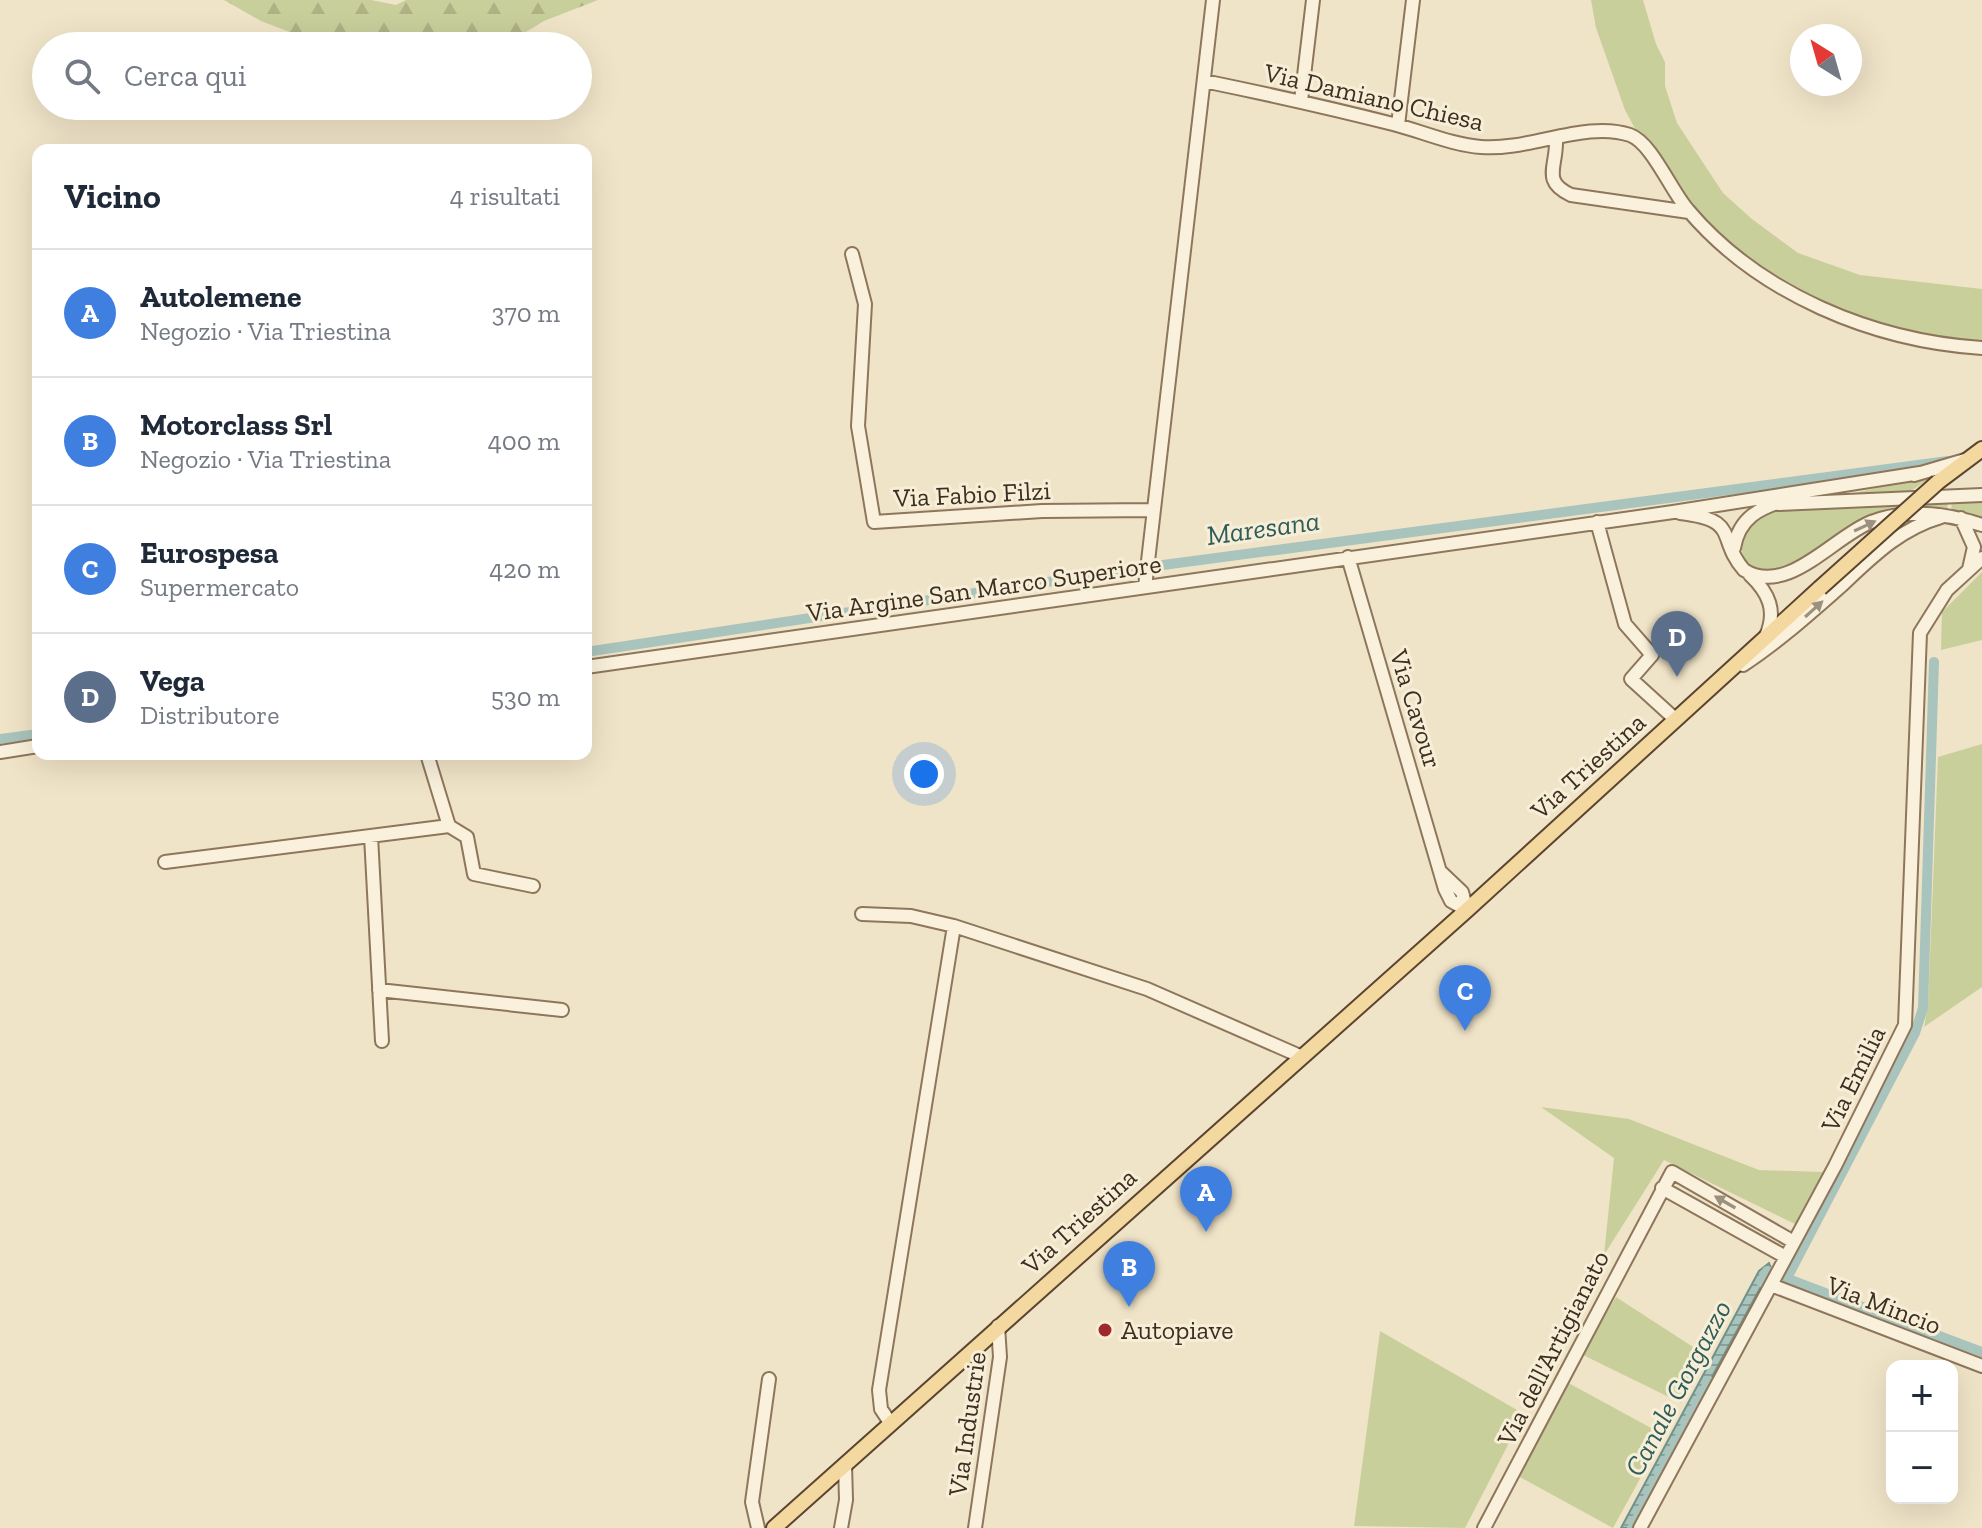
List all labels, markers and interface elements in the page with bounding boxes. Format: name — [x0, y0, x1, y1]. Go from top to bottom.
north arrow — [1790, 24, 1862, 96]
search box — [32, 32, 592, 120]
icon: search — [60, 54, 104, 98]
street label: Via Damiano Chiesa — [1260, 56, 1487, 138]
text: Cerca qui — [124, 58, 247, 94]
text: Vicino — [64, 176, 161, 217]
text: 4 risultati — [450, 180, 560, 212]
text: Autolemene — [140, 279, 301, 315]
text: A — [81, 297, 99, 329]
text: 370 m — [492, 297, 560, 329]
text: Negozio · Via Triestina — [140, 315, 391, 347]
text: Motorclass Srl — [140, 407, 332, 443]
text: B — [82, 425, 98, 457]
text: 400 m — [488, 425, 560, 457]
text: Negozio · Via Triestina — [140, 443, 391, 475]
street label: Via Fabio Filzi — [892, 474, 1051, 514]
water label: Maresana — [1204, 504, 1322, 552]
one-way arrow — [1853, 519, 1876, 532]
text: Eurospesa — [140, 535, 279, 571]
street label: Via Argine San Marco Superiore — [804, 547, 1163, 629]
text: C — [82, 553, 98, 585]
text: 420 m — [489, 553, 560, 585]
text: Supermercato — [140, 571, 299, 603]
one-way arrow — [1805, 601, 1824, 619]
pin: D — [1651, 611, 1703, 677]
street label: Via Cavour — [1382, 645, 1449, 772]
text: Vega — [140, 663, 205, 699]
text: D — [81, 681, 99, 713]
text: 530 m — [491, 681, 560, 713]
text: Distributore — [140, 699, 279, 731]
street label: Via Triestina — [1523, 706, 1652, 827]
your location — [904, 754, 944, 794]
pin: C — [1439, 965, 1491, 1031]
street label: Via Emilia — [1813, 1020, 1893, 1138]
street label: Via Triestina — [1014, 1161, 1143, 1282]
pin: A — [1180, 1166, 1232, 1232]
one-way arrow — [1714, 1195, 1736, 1209]
pin: B — [1103, 1241, 1155, 1307]
street label: Via dell'Artigianato — [1490, 1245, 1616, 1452]
street label: Via Mincio — [1821, 1268, 1946, 1341]
water label: Canale Gorgazzo — [1618, 1294, 1738, 1482]
place label: Autopiave — [1121, 1314, 1234, 1346]
marker: Autopiave — [1096, 1321, 1114, 1339]
street label: Via Industrie — [941, 1350, 993, 1499]
map controls — [1886, 1360, 1958, 1504]
button: + — [1886, 1360, 1958, 1432]
button: − — [1886, 1432, 1958, 1504]

